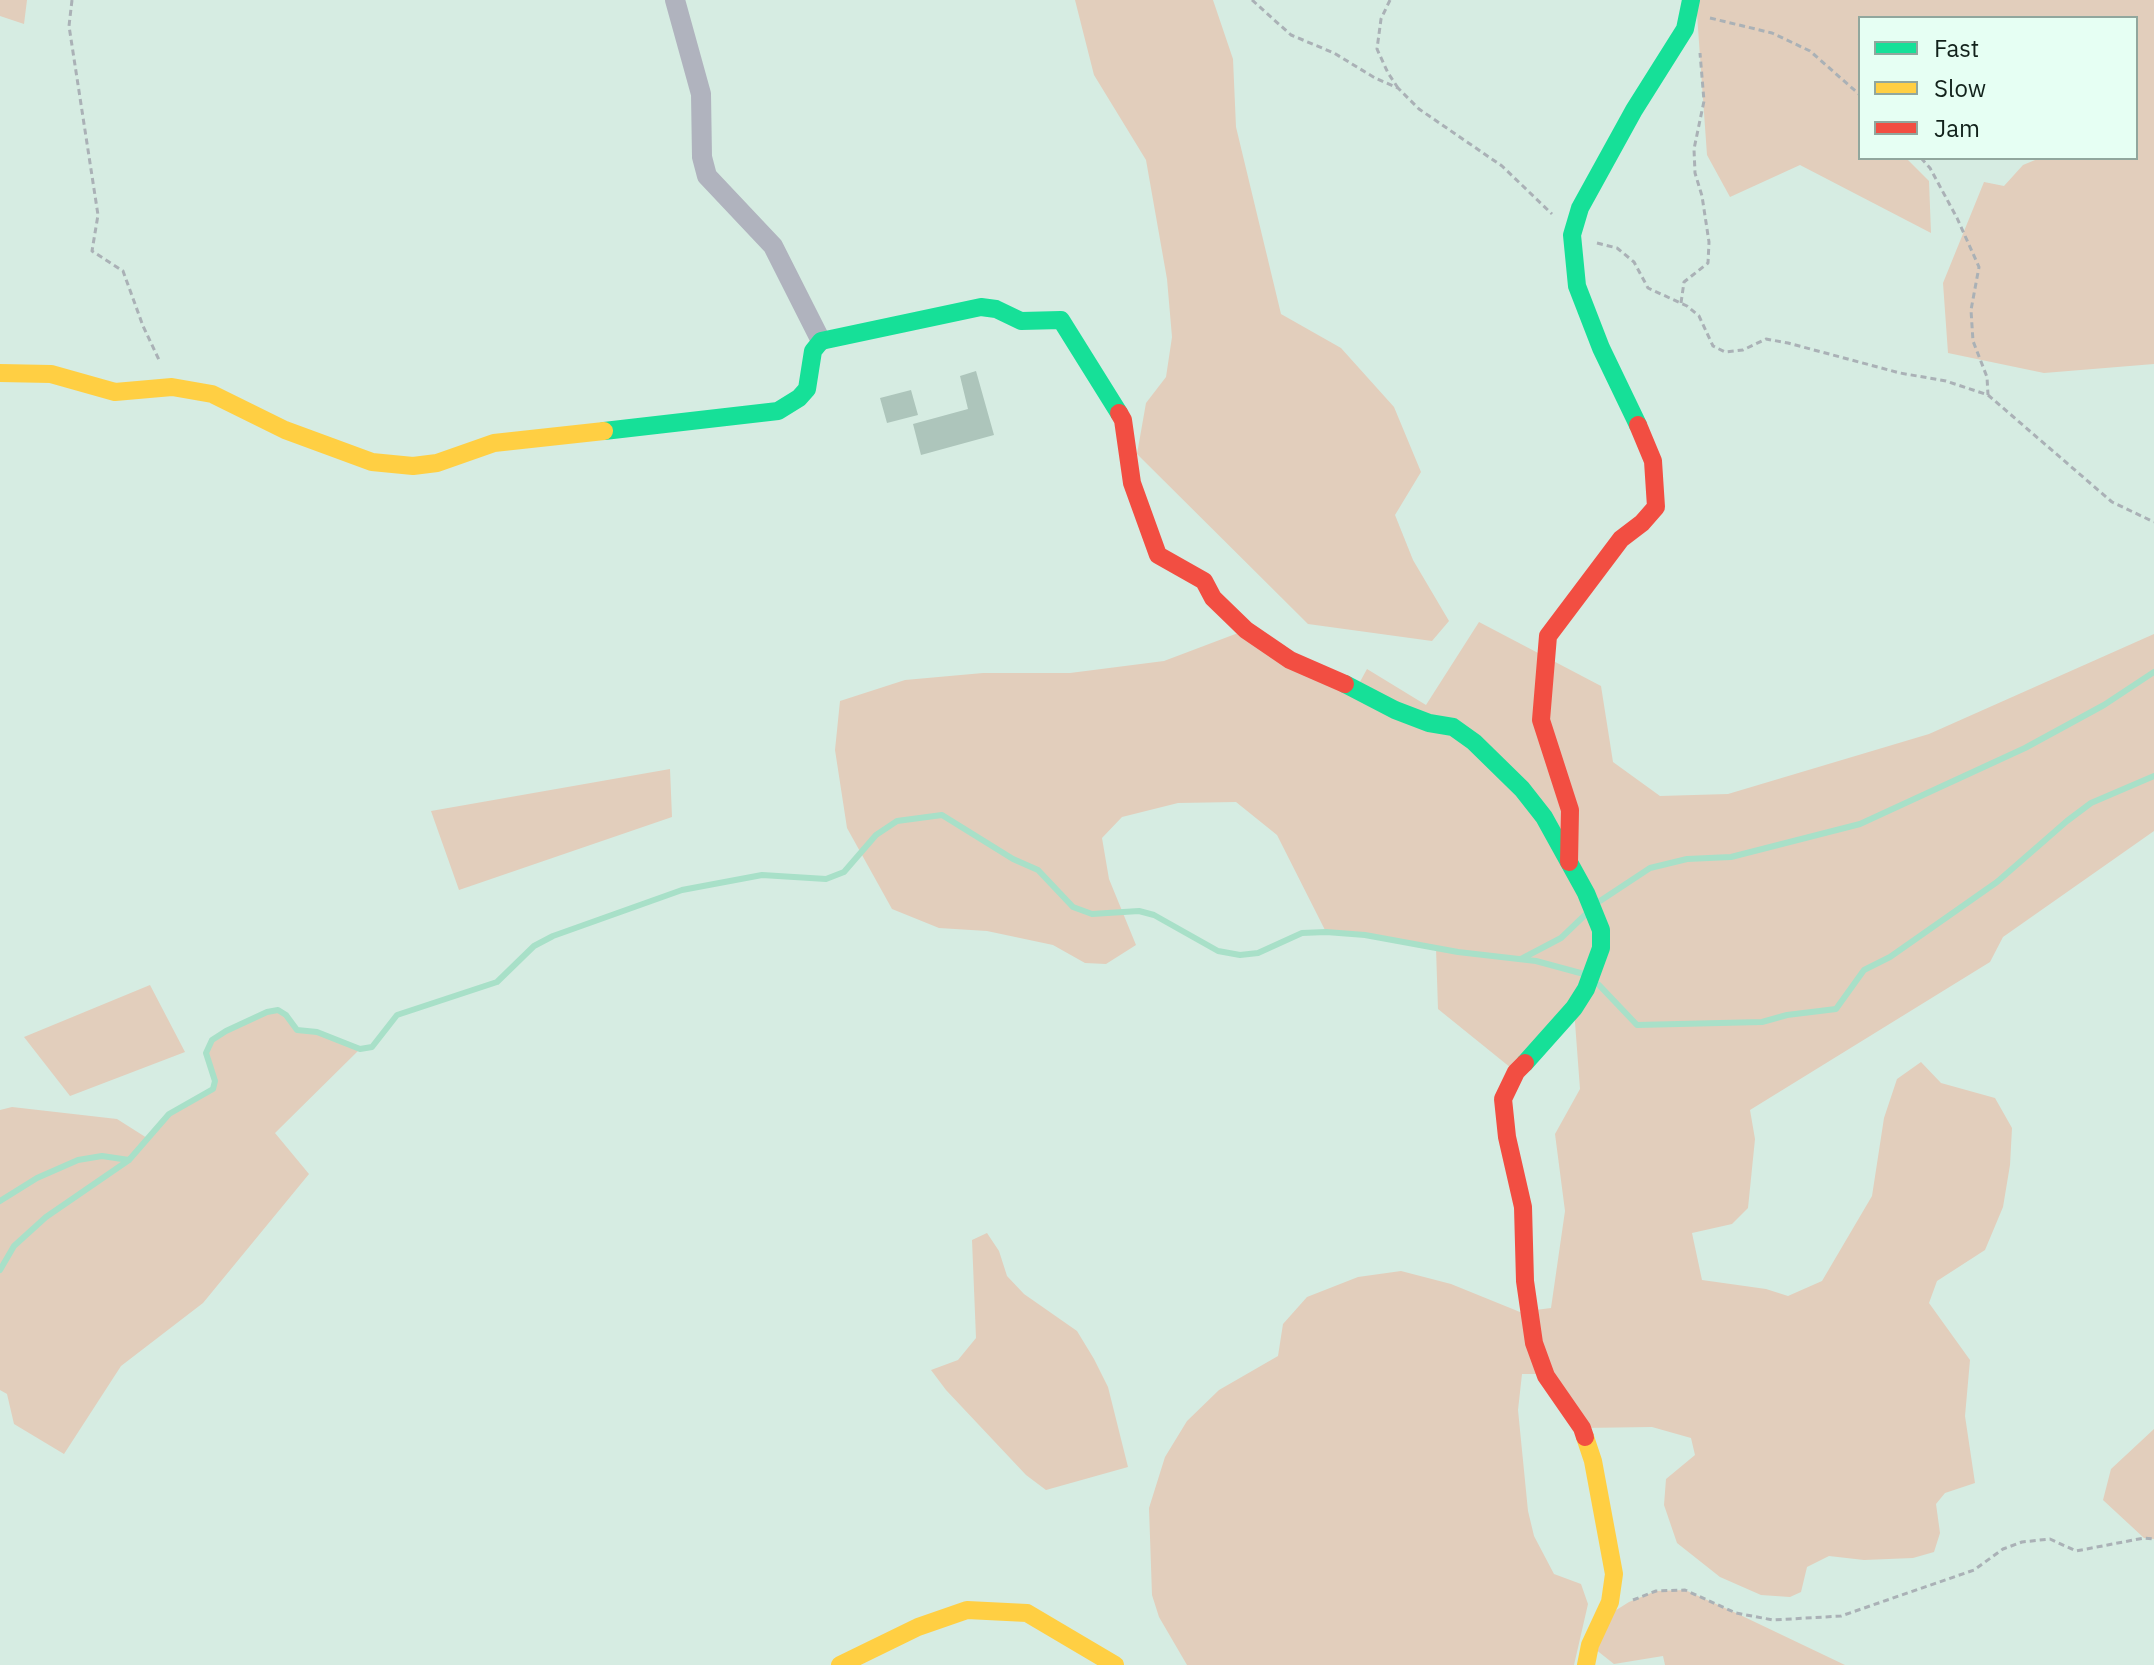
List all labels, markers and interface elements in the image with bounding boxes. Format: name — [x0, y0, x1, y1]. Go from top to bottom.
legend — [1858, 16, 2138, 160]
text: Fast — [1934, 32, 1979, 64]
text: Slow — [1934, 72, 1986, 104]
text: Jam — [1934, 112, 1980, 144]

